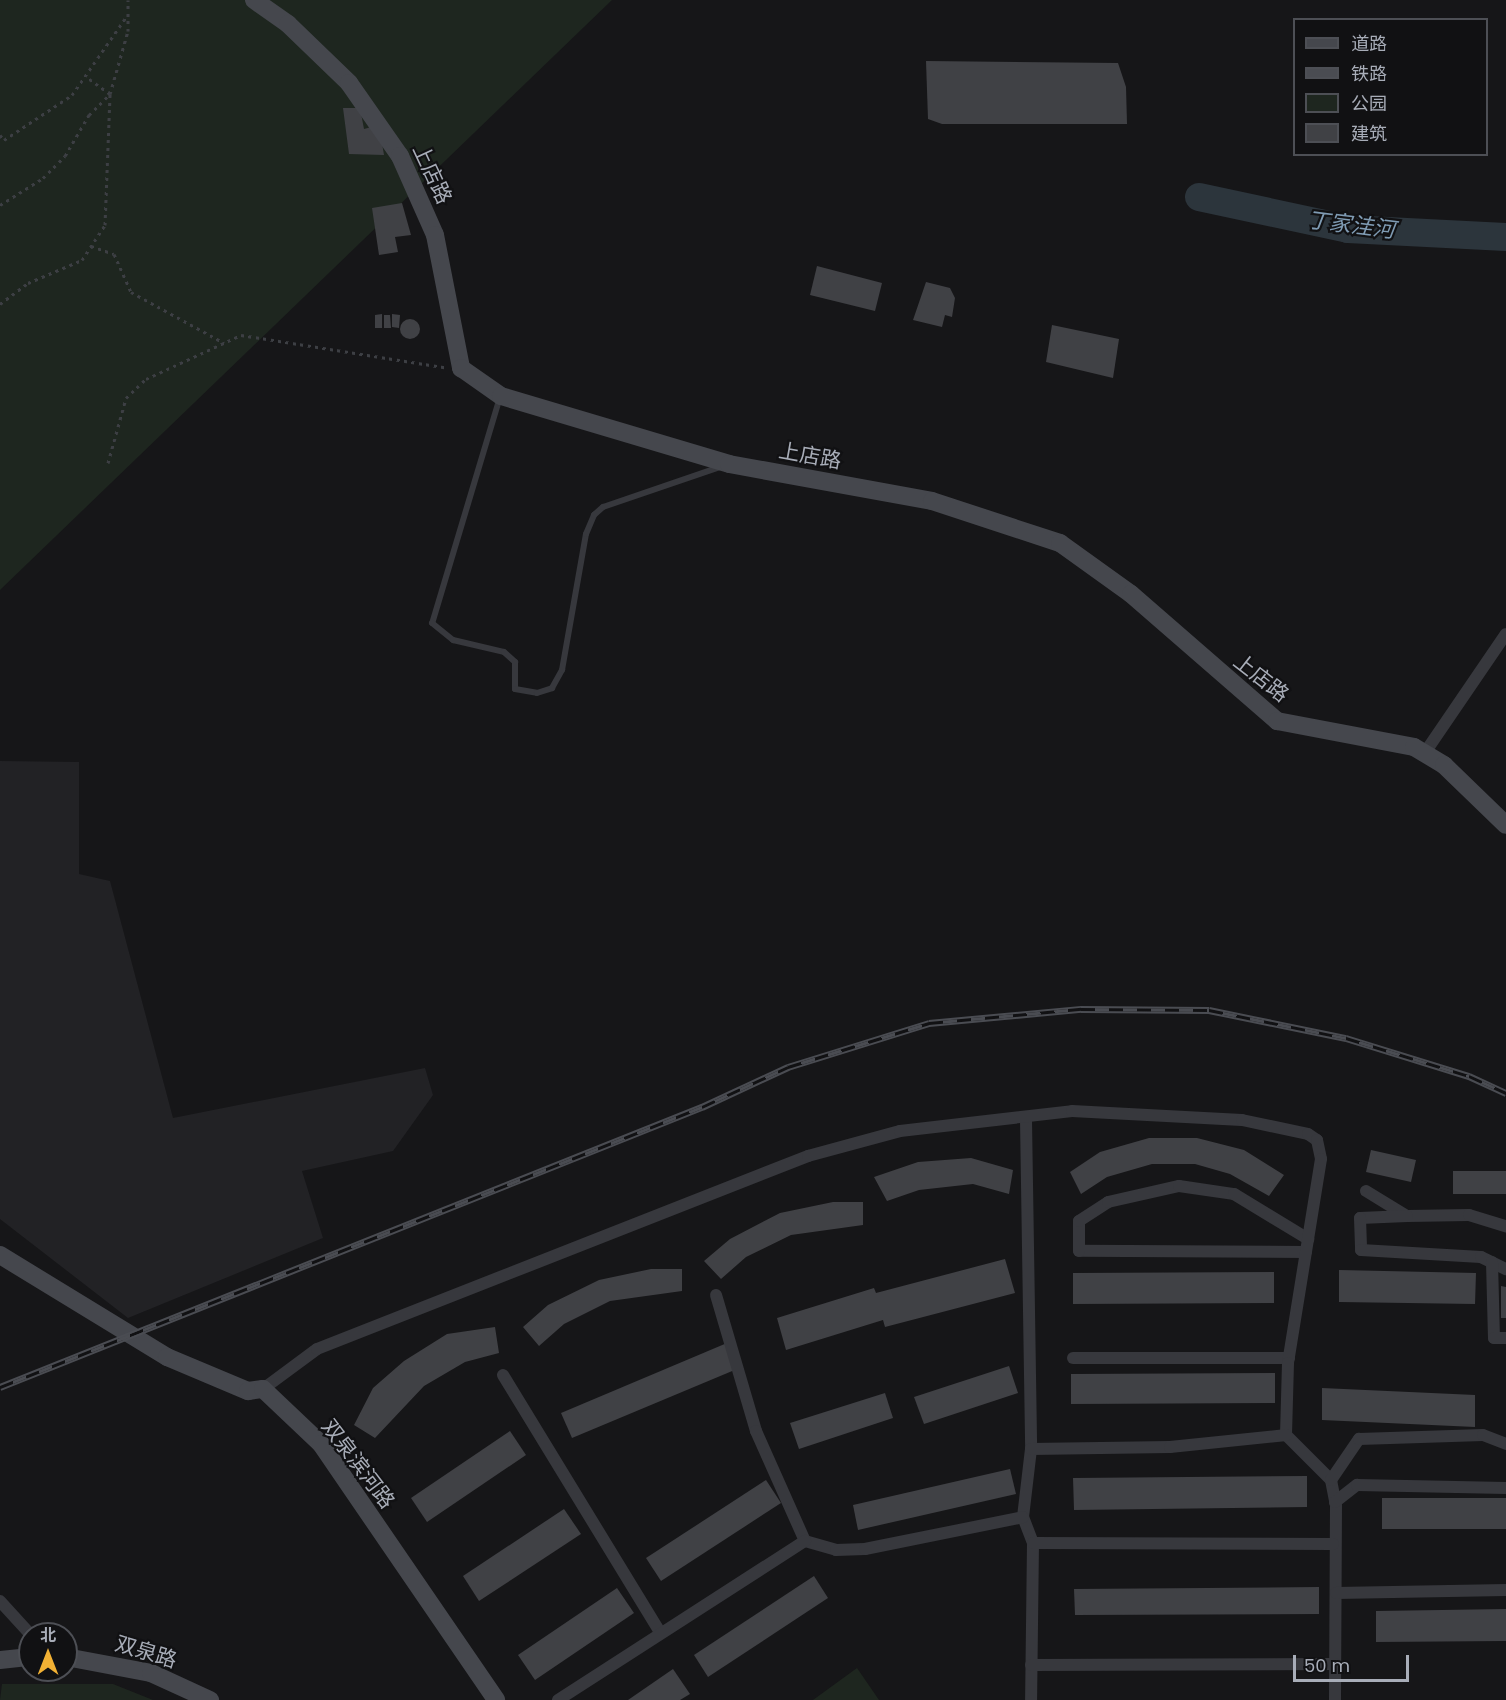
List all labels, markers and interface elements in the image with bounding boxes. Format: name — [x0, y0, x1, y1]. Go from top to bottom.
legend — [1293, 18, 1488, 156]
text: 道路 — [1351, 31, 1387, 56]
text: 铁路 — [1351, 61, 1387, 86]
text: 公园 — [1351, 91, 1387, 116]
text: 建筑 — [1351, 121, 1387, 146]
street label: 上店路 — [407, 140, 457, 208]
water label: 丁家洼河 — [1306, 207, 1396, 243]
street label: 上店路 — [777, 438, 843, 474]
street label: 上店路 — [1228, 649, 1294, 707]
street label: 双泉滨河路 — [316, 1414, 400, 1514]
north arrow — [18, 1622, 78, 1682]
text: 北 — [40, 1624, 56, 1647]
street label: 双泉路 — [112, 1631, 180, 1673]
scale bar — [1296, 1643, 1412, 1681]
text: 50 m — [1304, 1653, 1350, 1678]

